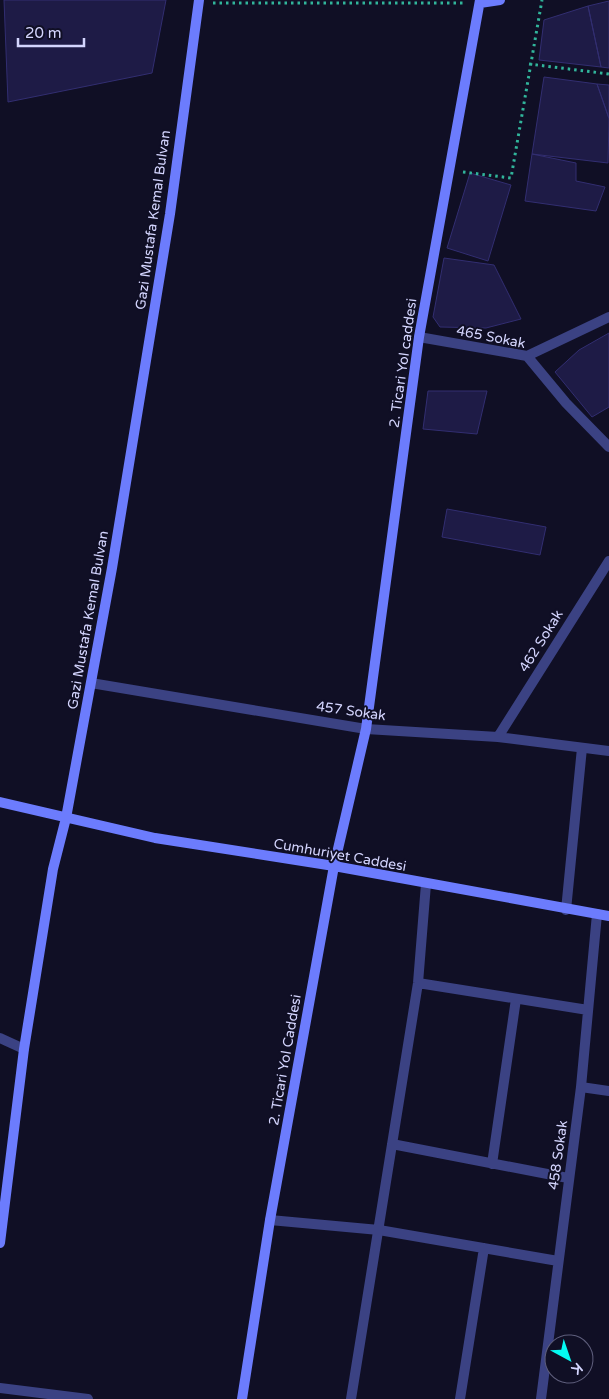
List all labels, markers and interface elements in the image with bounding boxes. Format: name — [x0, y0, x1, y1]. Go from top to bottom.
scale bar — [18, 15, 84, 47]
text: 20 m — [25, 24, 62, 42]
street label: Gazi Mustafa Kemal Bulvan — [132, 129, 174, 311]
street label: 2. Ticari Yol caddesi — [386, 297, 420, 429]
street label: 465 Sokak — [455, 322, 527, 352]
street label: Gazi Mustafa Kemal Bulvan — [64, 529, 112, 711]
street label: 462 Sokak — [515, 606, 567, 675]
street label: 457 Sokak — [315, 698, 387, 724]
street label: Cumhuriyet Caddesi — [272, 835, 408, 875]
street label: 2. Ticari Yol Caddesi — [265, 993, 305, 1127]
street label: 458 Sokak — [545, 1119, 571, 1191]
north arrow — [544, 1334, 594, 1384]
text: K — [568, 1359, 586, 1378]

